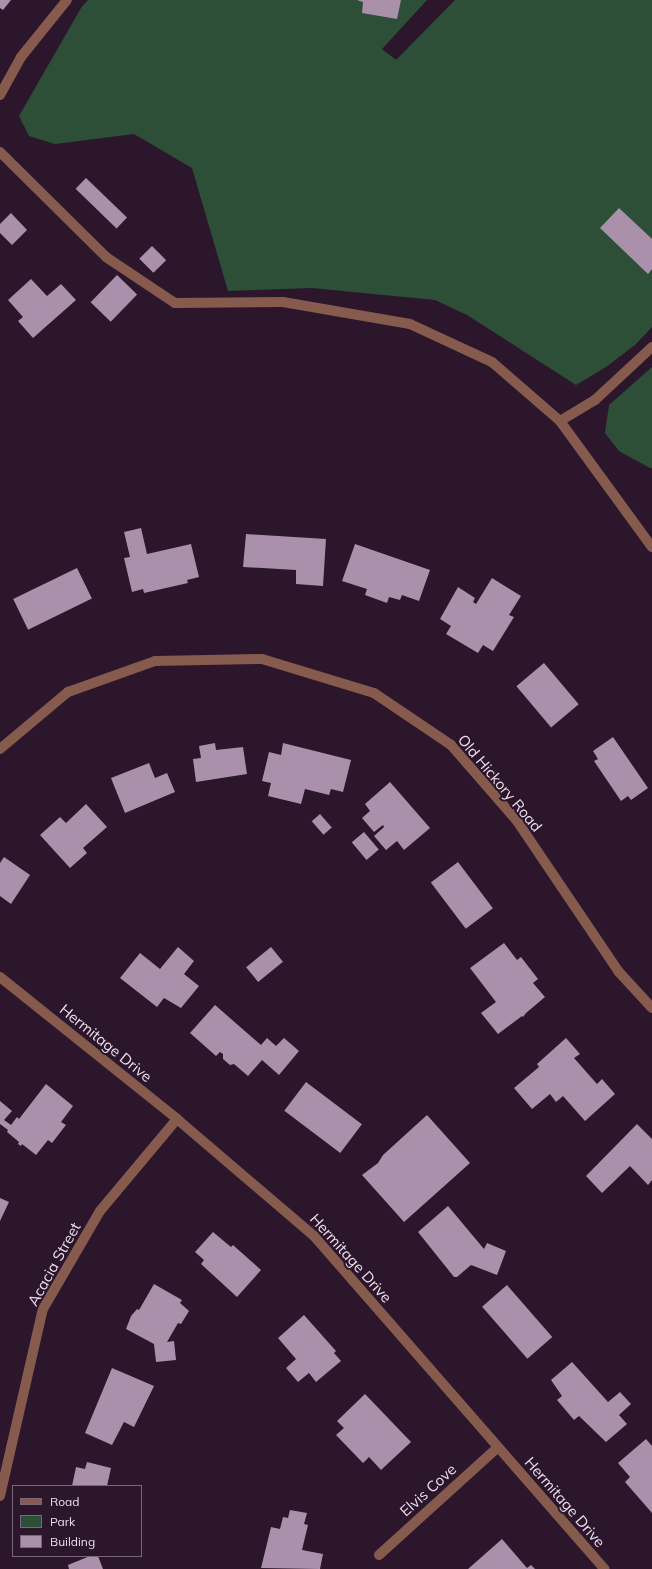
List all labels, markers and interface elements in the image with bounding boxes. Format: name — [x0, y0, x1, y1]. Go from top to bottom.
street label: Old Hickory Road — [454, 731, 546, 835]
street label: Hermitage Drive — [56, 1000, 156, 1086]
street label: Hermitage Drive — [306, 1210, 396, 1306]
street label: Acacia Street — [24, 1219, 84, 1309]
street label: Hermitage Drive — [521, 1453, 609, 1551]
street label: Elvis Cove — [396, 1460, 460, 1520]
legend — [12, 1485, 142, 1557]
text: Road — [50, 1494, 79, 1509]
text: Park — [50, 1514, 75, 1529]
text: Building — [50, 1534, 95, 1549]

